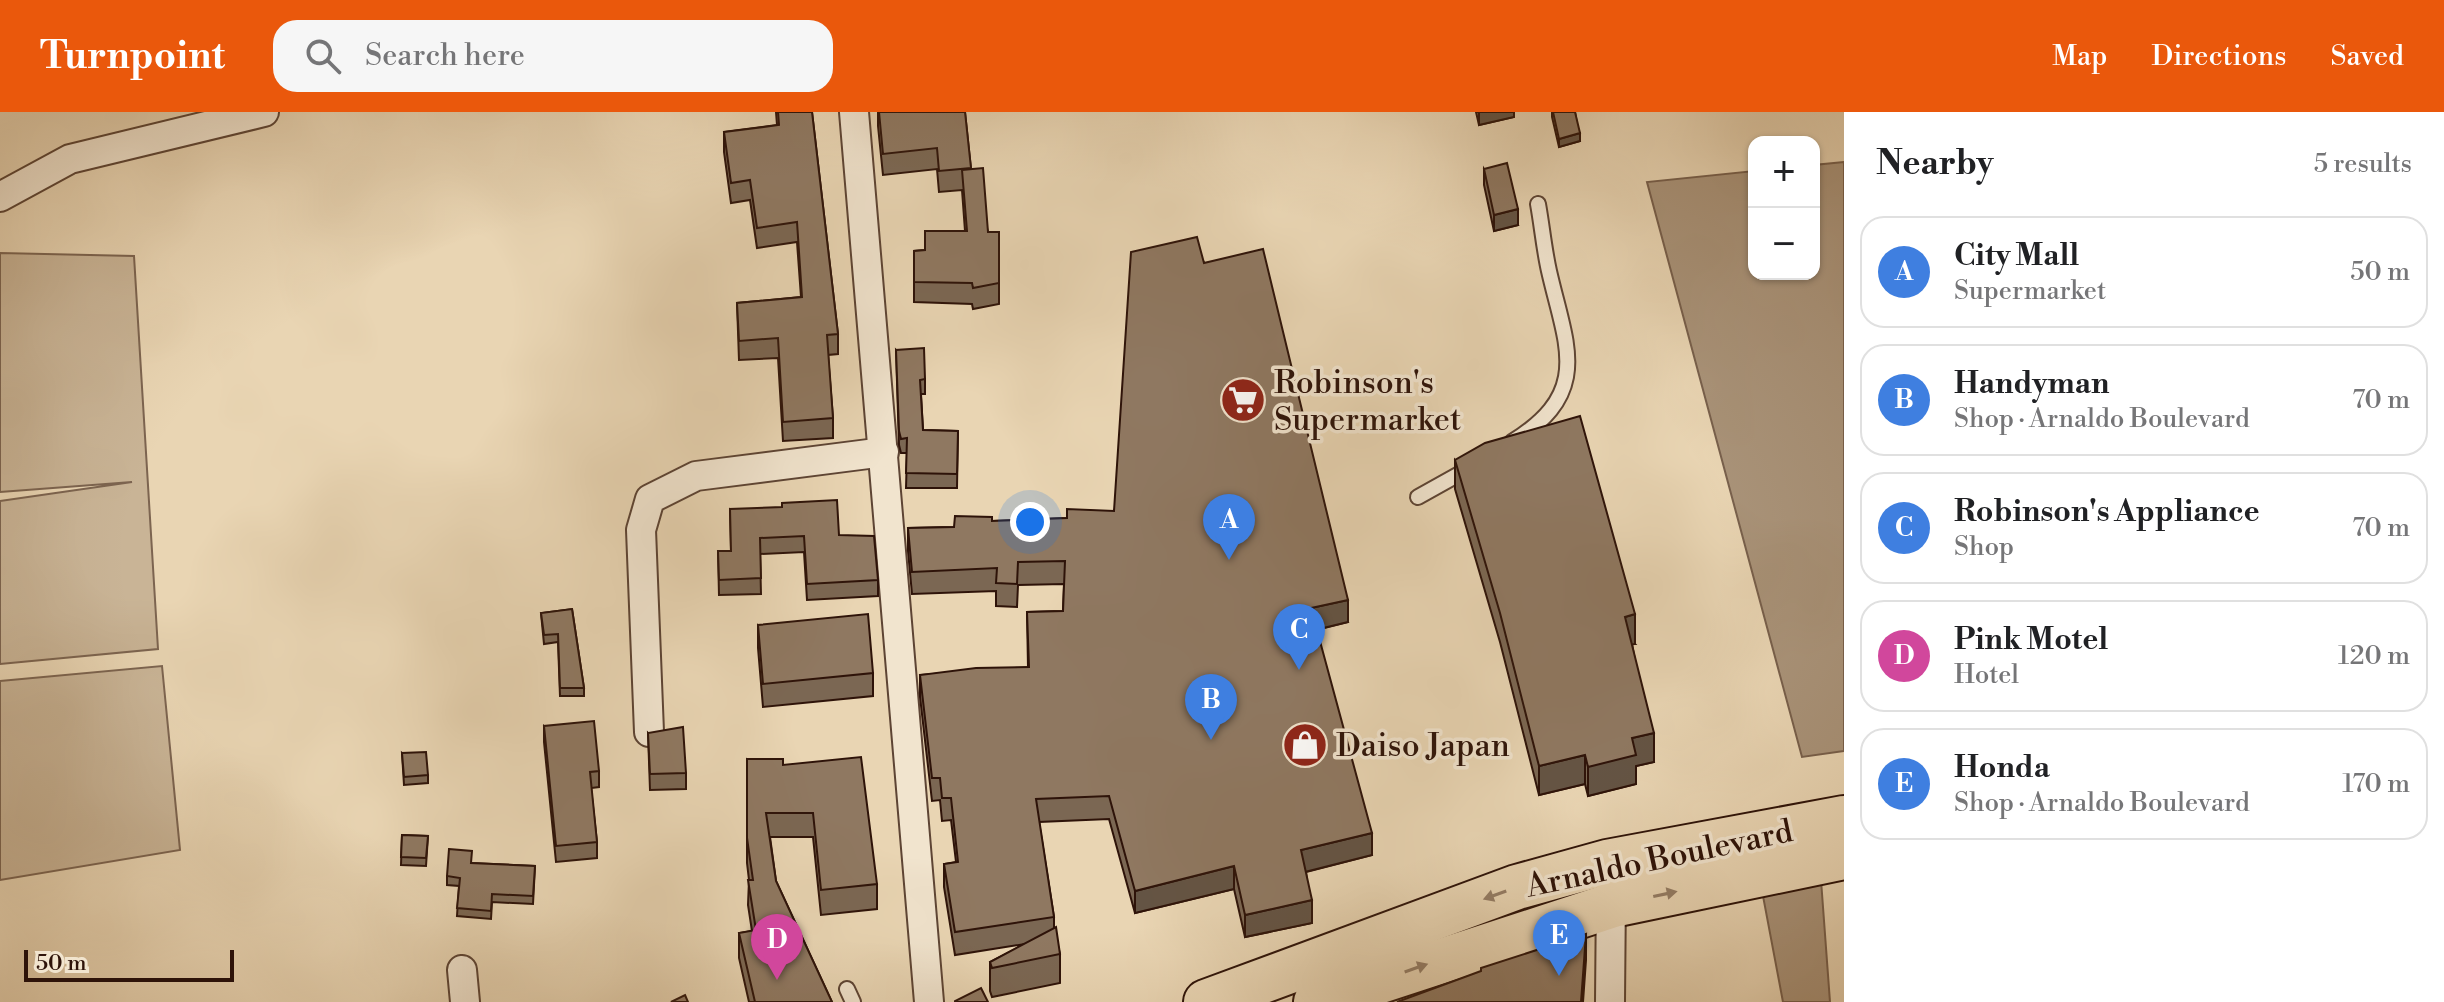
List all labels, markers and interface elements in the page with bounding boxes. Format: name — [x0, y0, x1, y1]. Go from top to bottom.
search box — [273, 20, 833, 92]
text: Turnpoint — [40, 33, 225, 80]
icon: search — [301, 34, 345, 78]
text: Search here — [365, 37, 525, 75]
text: Map — [2052, 39, 2107, 74]
text: Directions — [2151, 39, 2286, 74]
text: Saved — [2330, 39, 2404, 74]
map controls — [1748, 136, 1820, 280]
button: + — [1748, 136, 1820, 208]
text: Nearby — [1876, 143, 1994, 185]
text: 5 results — [2314, 148, 2412, 180]
button: − — [1748, 208, 1820, 280]
text: City Mall — [1954, 237, 2079, 275]
text: A — [1895, 256, 1913, 288]
text: 50 m — [2350, 256, 2410, 288]
text: Supermarket — [1954, 275, 2106, 307]
place label: Robinson's Supermarket — [1274, 363, 1461, 440]
text: Handyman — [1954, 365, 2109, 403]
supermarket icon: Robinson's Supermarket — [1219, 376, 1267, 424]
text: B — [1894, 384, 1914, 416]
text: 70 m — [2352, 384, 2410, 416]
text: Shop · Arnaldo Boulevard — [1954, 403, 2250, 435]
text: Robinson's Appliance — [1954, 493, 2260, 531]
pin: A — [1203, 494, 1255, 560]
your location — [1010, 502, 1050, 542]
text: C — [1895, 512, 1913, 544]
text: 70 m — [2352, 512, 2410, 544]
text: Shop — [1954, 531, 2014, 563]
pin: C — [1273, 604, 1325, 670]
text: Pink Motel — [1954, 621, 2108, 659]
text: D — [1894, 640, 1914, 672]
text: 120 m — [2338, 640, 2410, 672]
text: Hotel — [1954, 659, 2019, 691]
pin: B — [1185, 674, 1237, 740]
shop icon: Daiso Japan — [1281, 721, 1329, 769]
place label: Daiso Japan — [1336, 726, 1510, 766]
text: Honda — [1954, 749, 2050, 787]
text: E — [1895, 768, 1913, 800]
text: 170 m — [2342, 768, 2410, 800]
text: Shop · Arnaldo Boulevard — [1954, 787, 2250, 819]
street label: Arnaldo Boulevard — [1521, 811, 1796, 907]
one-way arrow — [1653, 887, 1678, 900]
one-way arrow — [1483, 889, 1507, 901]
pin: E — [1533, 910, 1585, 976]
pin: D — [751, 914, 803, 980]
scale bar — [24, 946, 234, 982]
text: 50 m — [36, 950, 87, 977]
one-way arrow — [1404, 961, 1428, 973]

